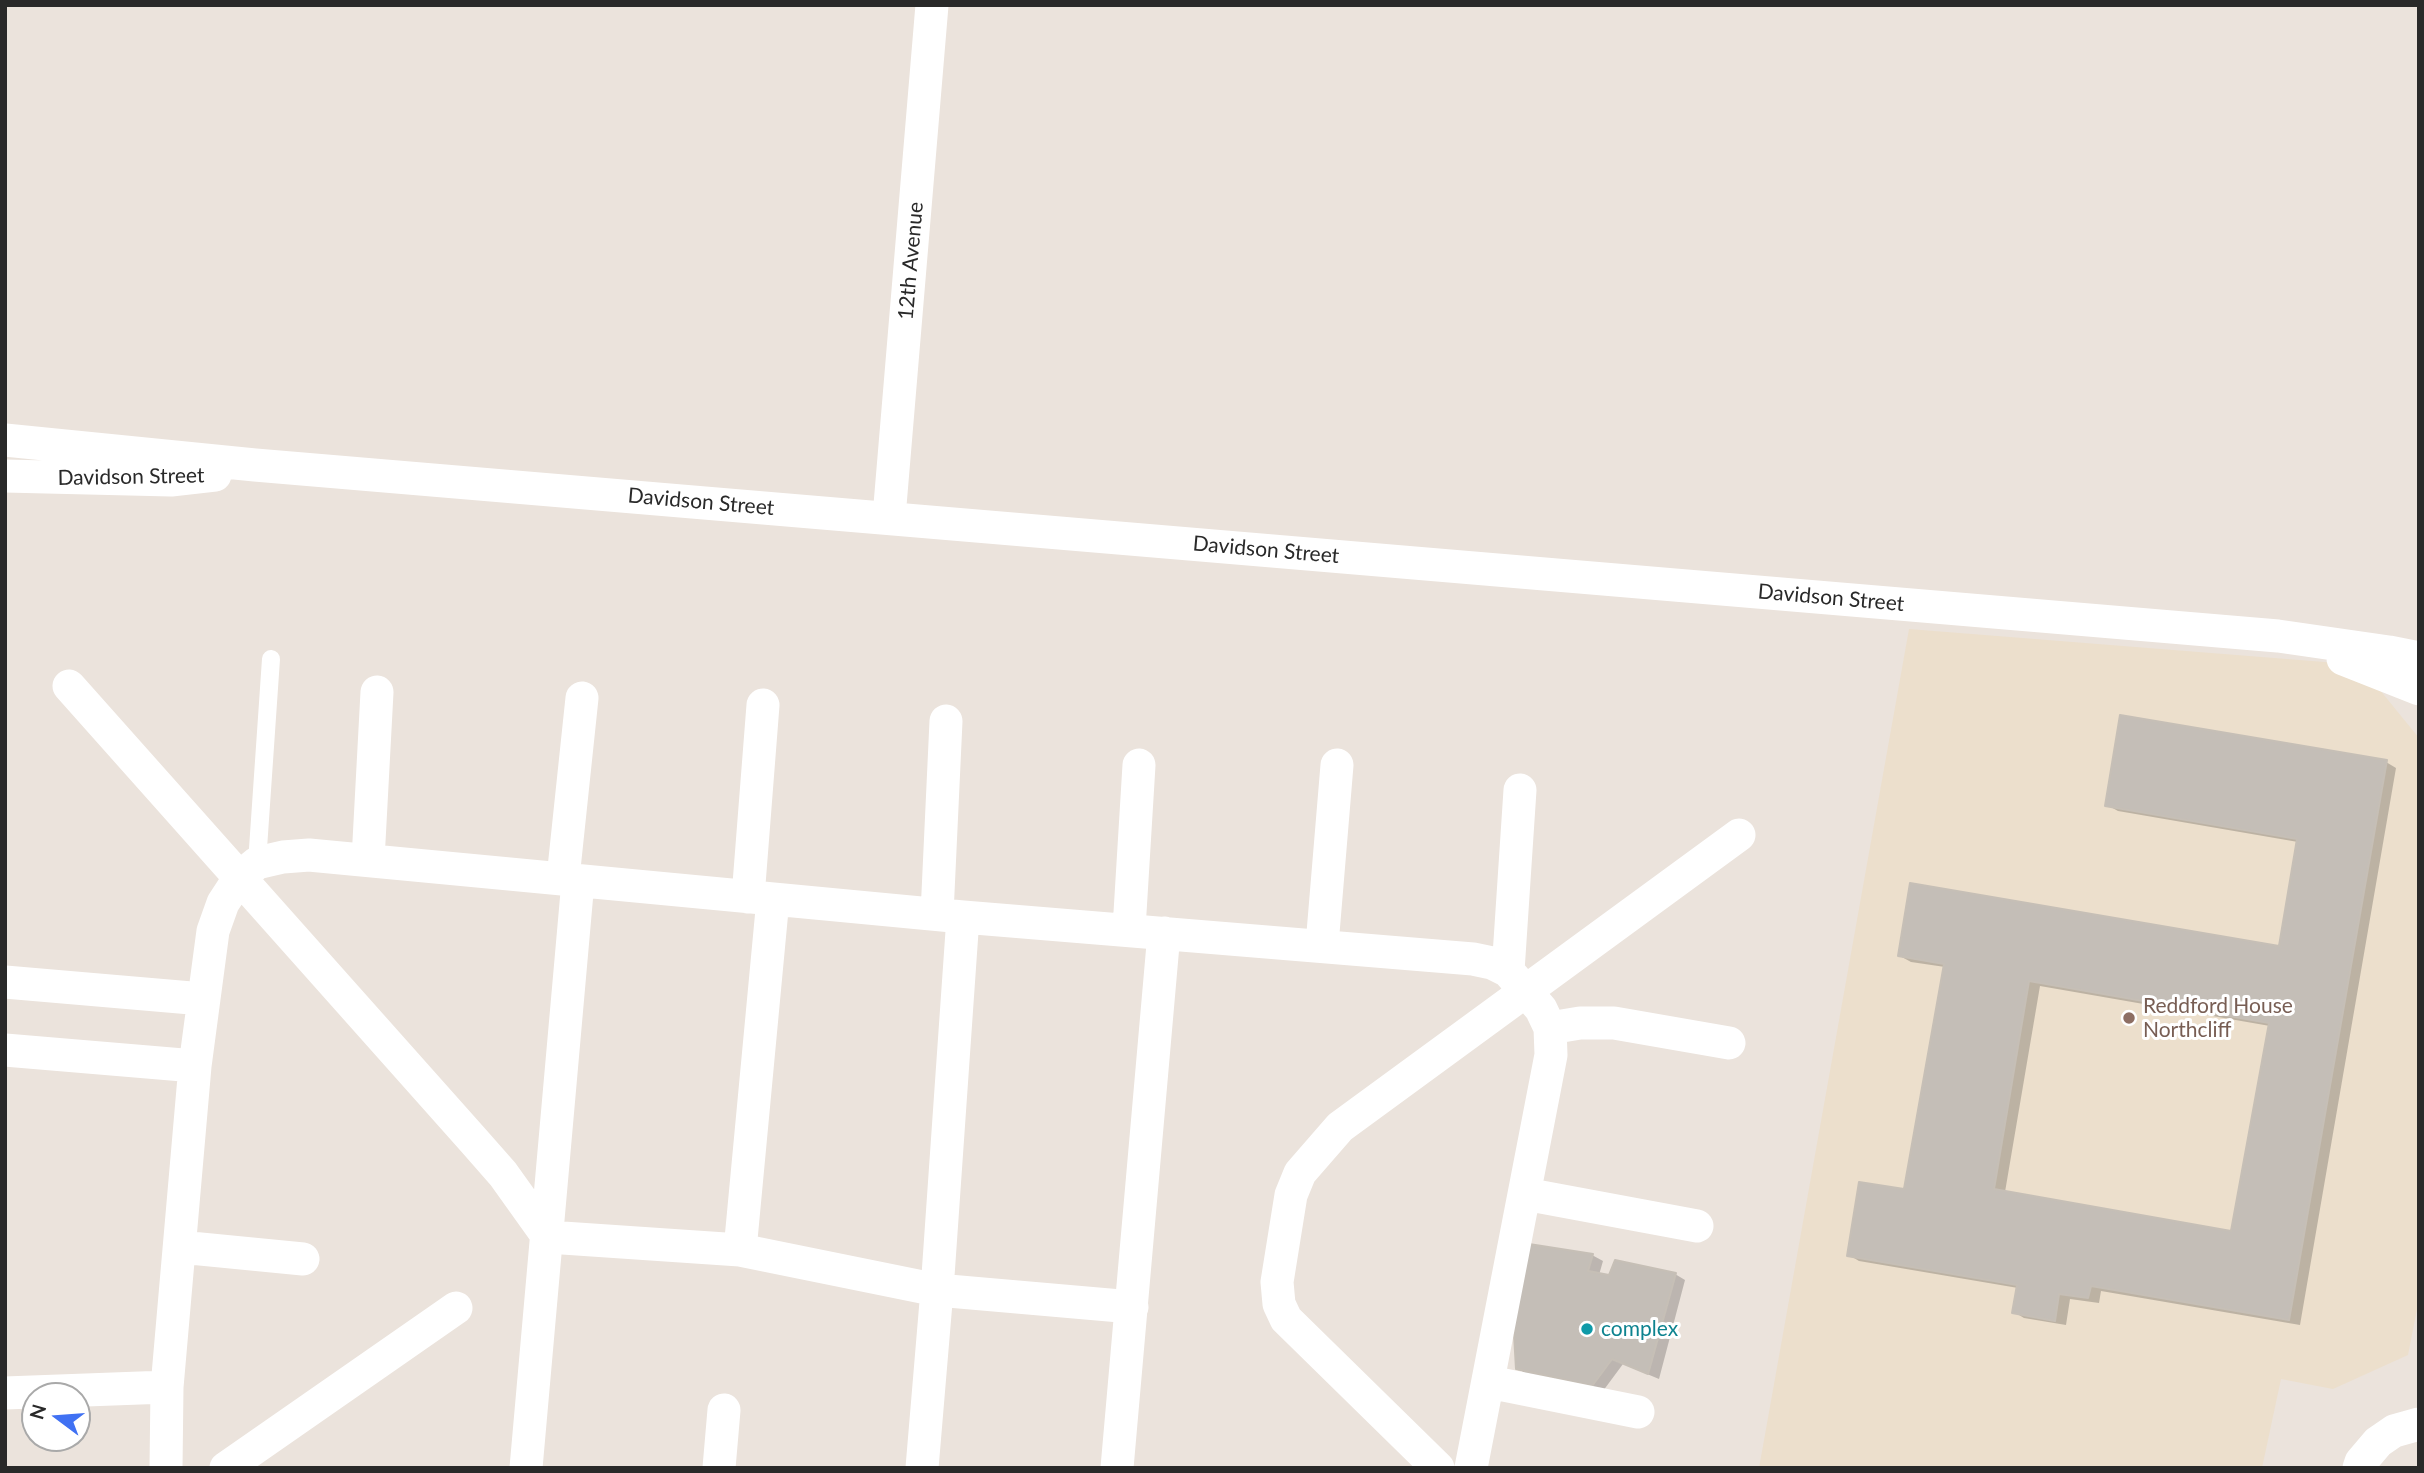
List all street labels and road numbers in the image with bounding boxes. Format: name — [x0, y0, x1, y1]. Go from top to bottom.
street label: 12th Avenue — [893, 201, 929, 321]
street label: Davidson Street — [57, 463, 205, 491]
street label: Davidson Street — [627, 483, 775, 521]
street label: Davidson Street — [1192, 531, 1340, 569]
street label: Davidson Street — [1757, 579, 1905, 617]

